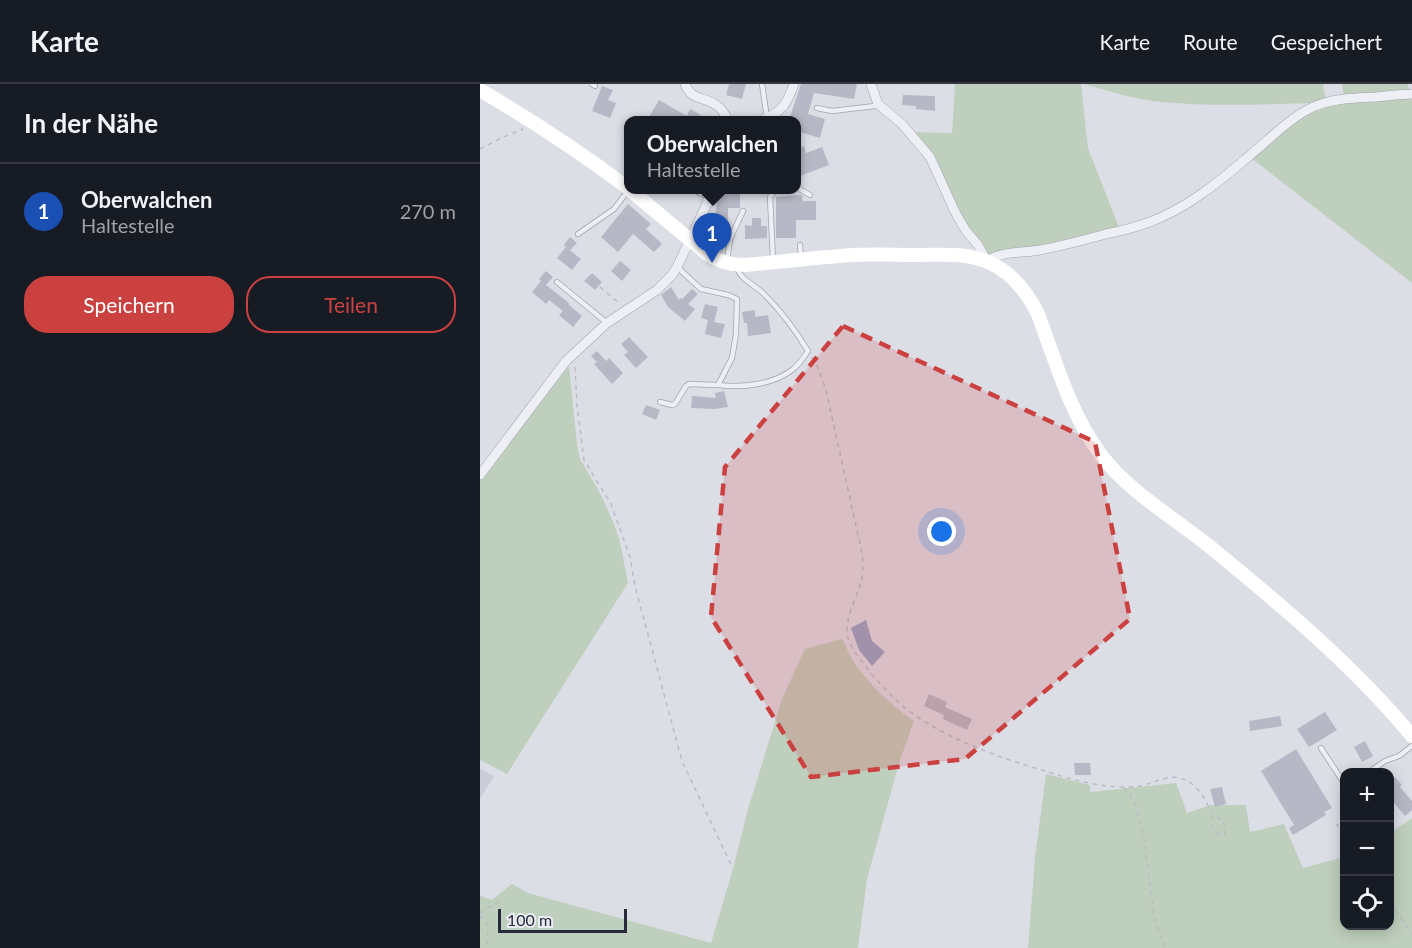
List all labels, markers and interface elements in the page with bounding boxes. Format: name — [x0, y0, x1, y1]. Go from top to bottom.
text: Karte — [30, 24, 99, 58]
text: Karte — [1100, 29, 1150, 54]
text: Route — [1183, 29, 1238, 54]
text: Gespeichert — [1271, 29, 1382, 54]
text: In der Nähe — [24, 107, 158, 139]
popup — [624, 116, 801, 194]
text: Oberwalchen — [647, 130, 778, 157]
text: Haltestelle — [647, 157, 740, 181]
text: Oberwalchen — [81, 186, 212, 213]
text: 1 — [38, 199, 49, 223]
text: 270 m — [400, 199, 456, 223]
text: Haltestelle — [81, 213, 175, 237]
pin: 1 — [692, 214, 732, 263]
button: Speichern — [24, 276, 234, 333]
button: Teilen — [246, 276, 456, 333]
your location — [927, 517, 956, 546]
map controls — [1340, 768, 1394, 930]
button: + — [1340, 768, 1394, 822]
button: − — [1340, 822, 1394, 876]
button: locate — [1340, 876, 1394, 930]
scale bar — [498, 906, 627, 934]
text: 100 m — [507, 910, 552, 929]

